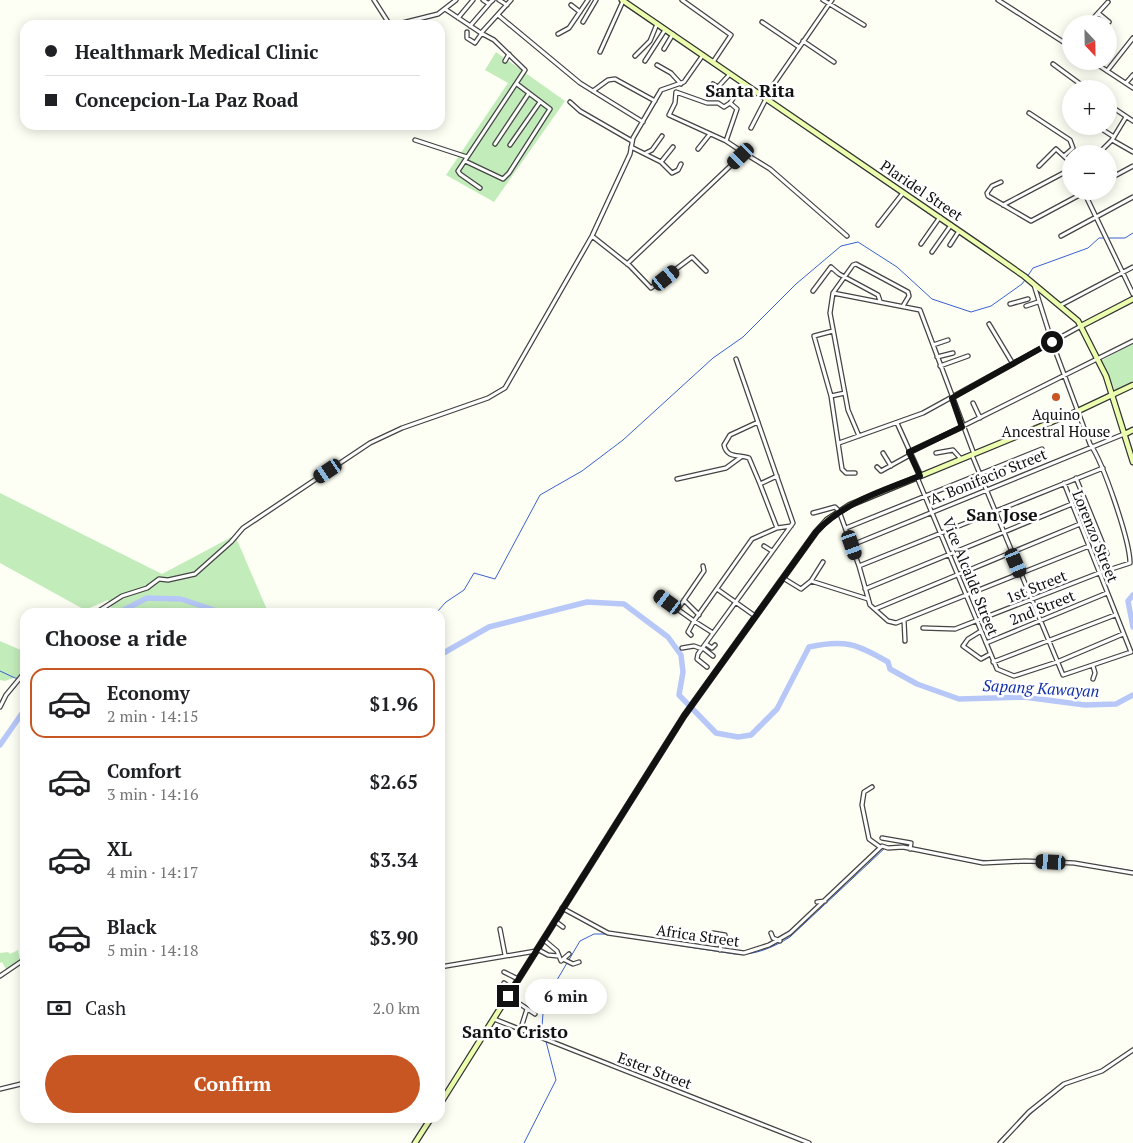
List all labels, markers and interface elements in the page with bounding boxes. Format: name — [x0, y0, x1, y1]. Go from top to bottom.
north arrow — [1062, 15, 1118, 70]
map controls — [1062, 15, 1117, 200]
text: Healthmark Medical Clinic — [75, 39, 319, 64]
district label: Santa Rita — [705, 78, 795, 102]
button: + — [1062, 80, 1117, 135]
text: Concepcion-La Paz Road — [75, 87, 298, 112]
car — [724, 140, 757, 172]
button: − — [1062, 145, 1117, 200]
street label: Plaridel Street — [877, 155, 967, 225]
car — [649, 263, 682, 293]
route start — [1041, 331, 1063, 353]
marker: Aquino Ancestral House — [1050, 391, 1062, 403]
place label: Aquino Ancestral House — [1002, 404, 1110, 441]
street label: A. Bonifacio Street — [926, 443, 1050, 509]
car — [311, 456, 344, 486]
street label: Lorenzo Street — [1068, 487, 1124, 586]
district label: San Jose — [966, 502, 1038, 526]
street label: Vice Alcalde Street — [938, 514, 1004, 638]
car — [840, 528, 863, 562]
car — [1003, 546, 1028, 580]
street label: 1st Street — [1003, 565, 1070, 607]
street label: 2nd Street — [1006, 585, 1078, 629]
car — [651, 587, 684, 617]
text: Choose a ride — [45, 623, 187, 652]
water label: Sapang Kawayan — [982, 674, 1100, 702]
text: Economy — [107, 680, 190, 705]
icon: car — [47, 681, 92, 726]
text: $1.96 — [369, 691, 418, 716]
text: 2 min · 14:15 — [107, 705, 199, 727]
text: Comfort — [107, 758, 182, 783]
icon: car — [47, 759, 92, 804]
text: $2.65 — [369, 769, 418, 794]
text: 3 min · 14:16 — [107, 783, 199, 805]
text: XL — [107, 836, 132, 861]
icon: car — [47, 837, 92, 882]
text: $3.34 — [369, 847, 418, 872]
car — [1035, 854, 1066, 870]
text: 4 min · 14:17 — [107, 861, 199, 883]
text: Black — [107, 914, 157, 939]
icon: car — [47, 915, 92, 960]
street label: Africa Street — [655, 919, 741, 951]
text: $3.90 — [369, 925, 418, 950]
text: 5 min · 14:18 — [107, 939, 199, 961]
callout: 6 min — [526, 978, 608, 1014]
route end — [497, 985, 519, 1007]
text: 6 min — [544, 985, 588, 1007]
icon: cash — [45, 994, 73, 1022]
text: Cash — [85, 995, 126, 1020]
text: 2.0 km — [373, 997, 420, 1019]
district label: Santo Cristo — [462, 1019, 568, 1043]
street label: Ester Street — [615, 1047, 695, 1093]
button: Confirm — [45, 1055, 420, 1113]

